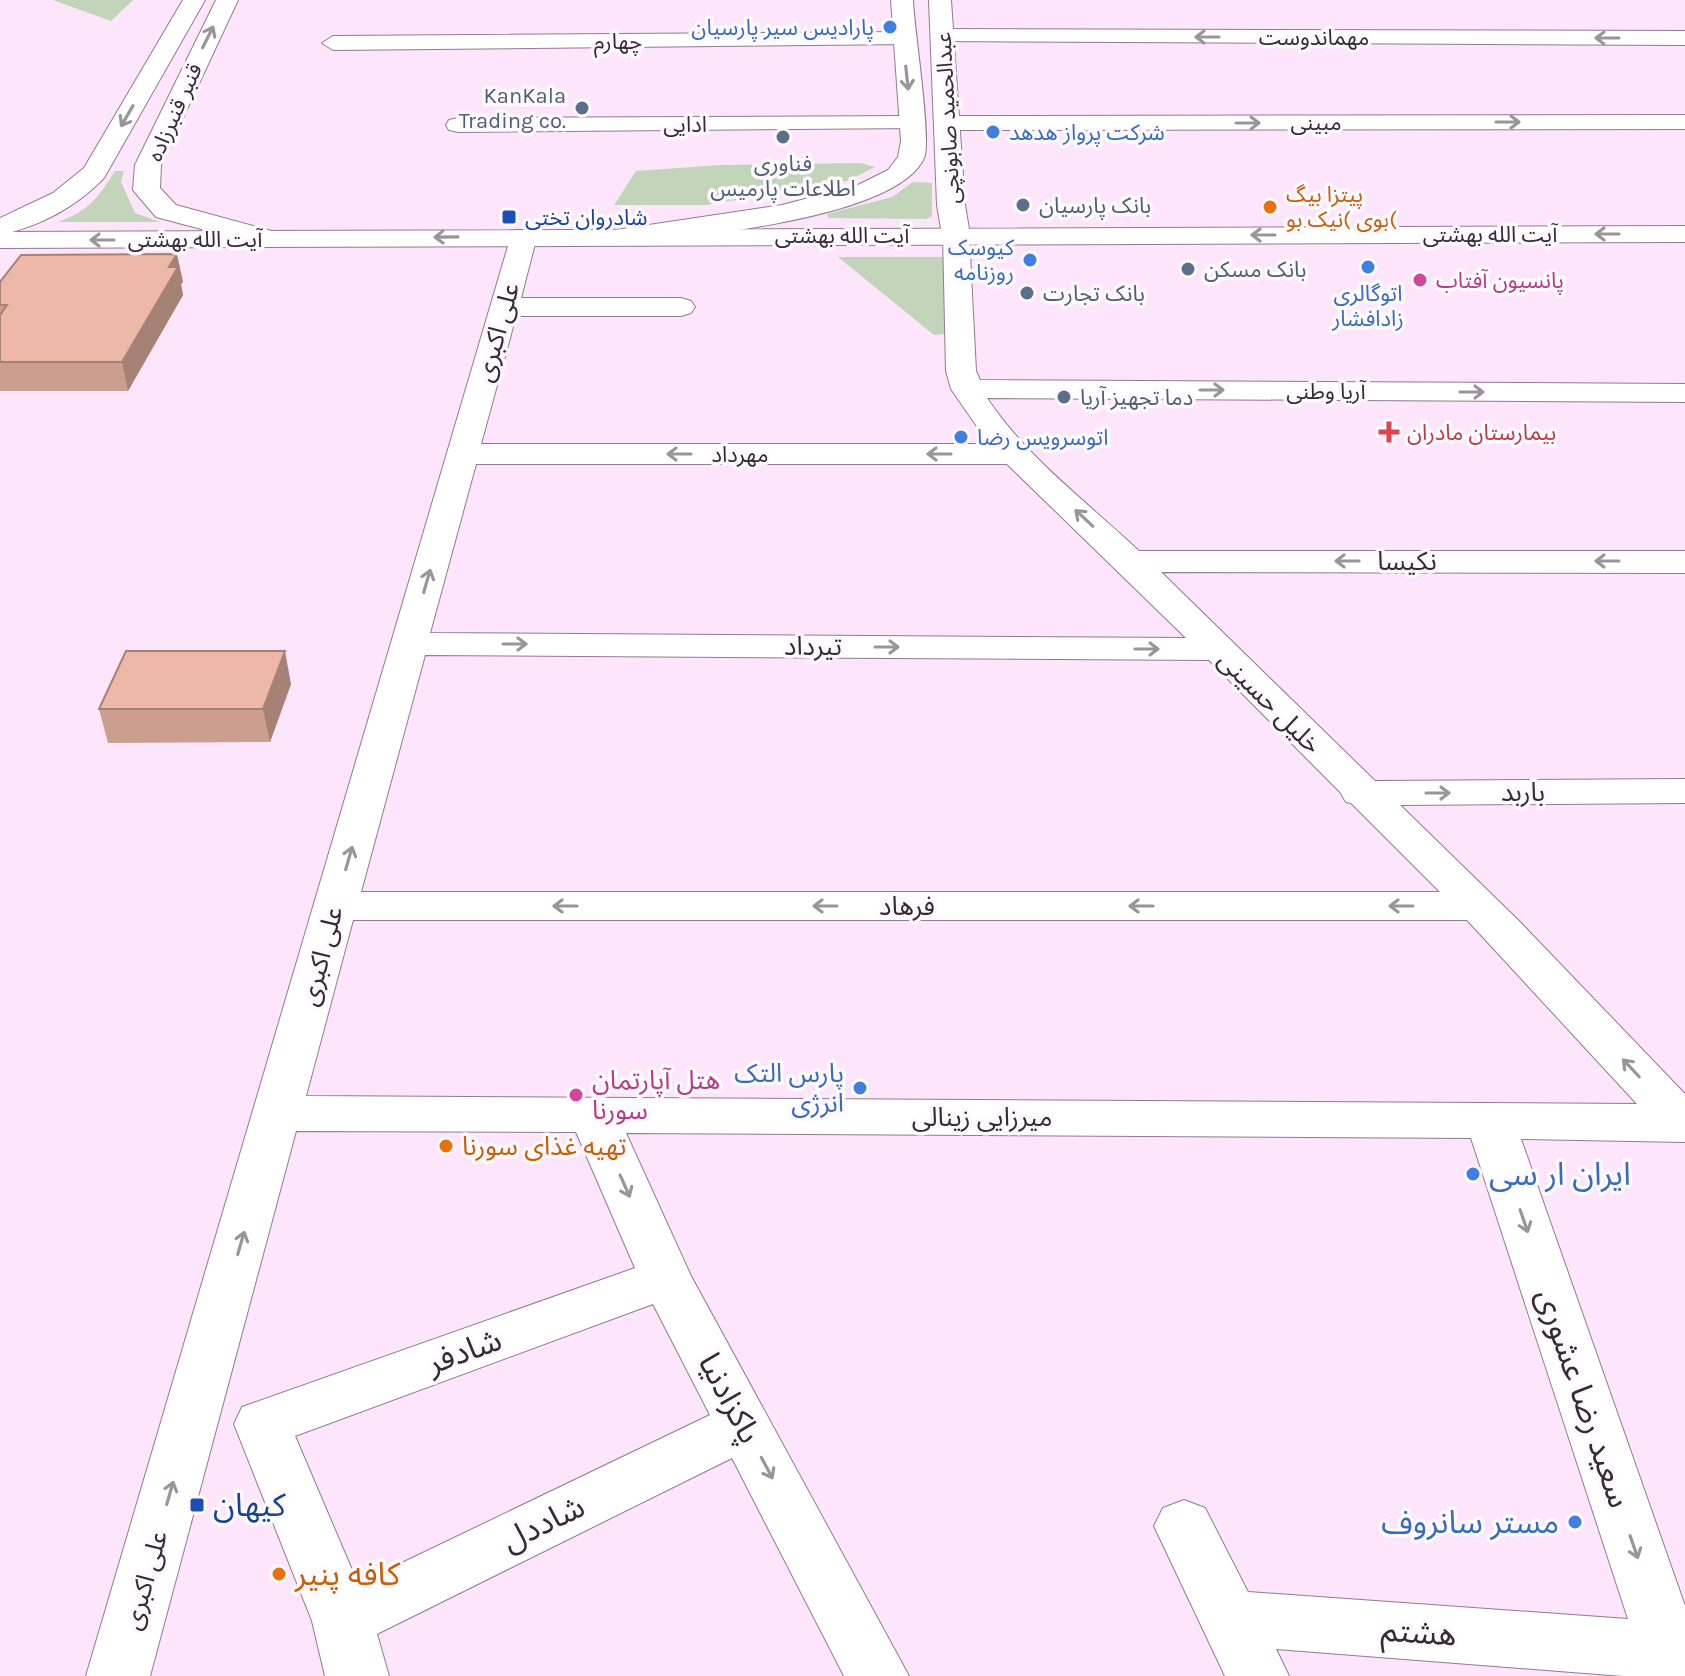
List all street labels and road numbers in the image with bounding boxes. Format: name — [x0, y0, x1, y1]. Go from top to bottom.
street label: مهماندوست — [1259, 25, 1369, 51]
street label: چهارم — [594, 29, 642, 58]
street label: عبدالحمید صابونچی — [931, 31, 967, 204]
street label: قنبر قنبرزاده — [142, 59, 208, 166]
street label: مبینی — [1290, 110, 1342, 136]
street label: ادایی — [663, 112, 707, 138]
street label: آیت الله بهشتی — [1423, 222, 1559, 248]
street label: آیت الله بهشتی — [775, 223, 911, 249]
street label: آیت الله بهشتی — [128, 227, 264, 253]
street label: علی‌ اکبری — [469, 279, 526, 385]
street label: آریا وطنی — [1286, 379, 1367, 405]
street label: مهرداد — [712, 442, 768, 468]
street label: نکیسا — [1377, 546, 1437, 577]
street label: تیرداد — [784, 631, 842, 662]
street label: خلیل حسینی — [1212, 644, 1328, 760]
street label: باربد — [1501, 777, 1545, 808]
street label: فرهاد — [879, 891, 935, 922]
street label: علی‌ اکبری — [293, 903, 350, 1009]
street label: میرزایی زینالی — [912, 1102, 1052, 1133]
street label: سعید رضا عشوری — [1529, 1284, 1638, 1513]
street label: شادفر — [421, 1321, 507, 1382]
street label: پاکزادنیا — [689, 1347, 769, 1450]
street label: شاددل — [496, 1488, 591, 1559]
street label: علی‌ اکبری — [117, 1527, 174, 1633]
street label: هشتم — [1380, 1611, 1458, 1659]

